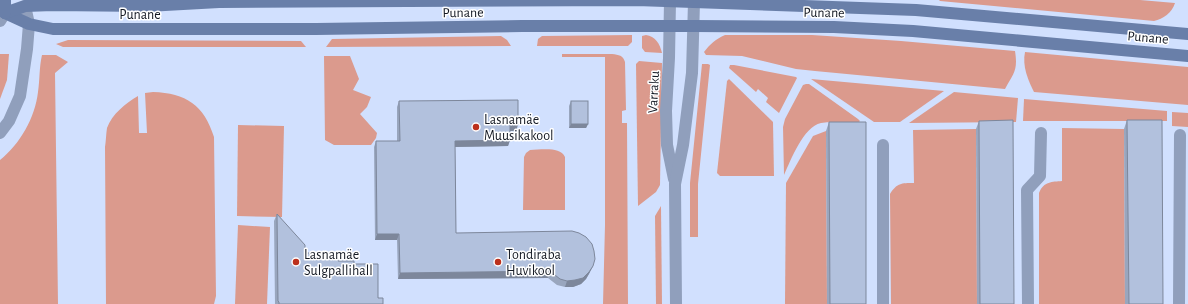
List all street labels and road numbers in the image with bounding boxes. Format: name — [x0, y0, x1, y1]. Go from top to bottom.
street label: Punane — [442, 6, 484, 20]
street label: Punane — [803, 6, 845, 20]
street label: Punane — [119, 8, 161, 22]
street label: Punane — [1127, 29, 1169, 47]
street label: Varraku — [646, 71, 662, 114]

